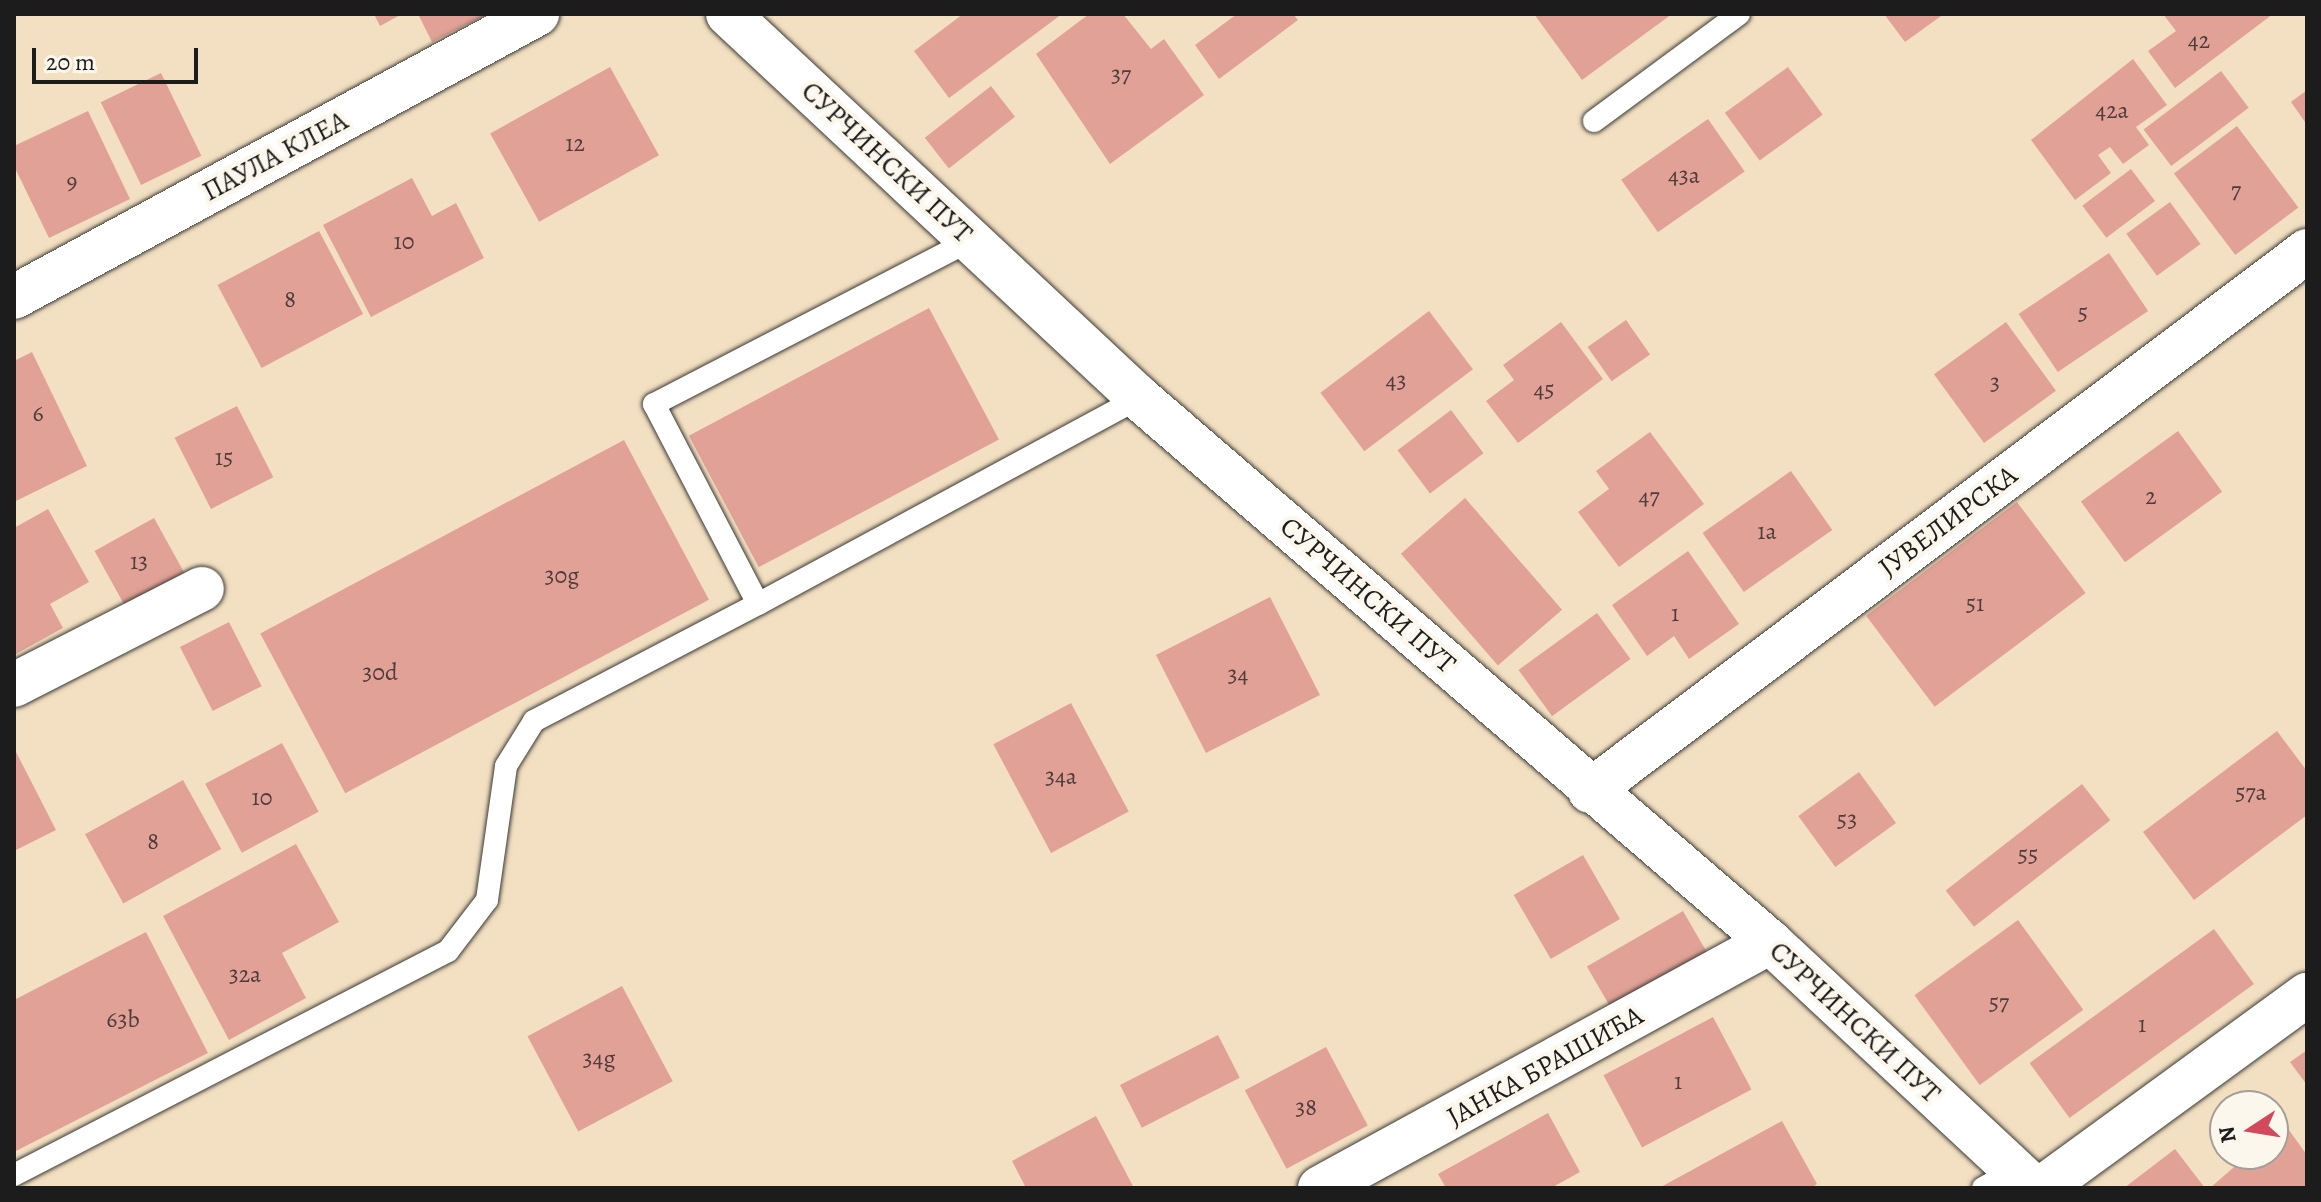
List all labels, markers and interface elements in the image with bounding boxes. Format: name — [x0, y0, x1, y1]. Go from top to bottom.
house number: 42 — [2188, 27, 2210, 55]
scale bar — [36, 32, 202, 82]
text: 20 m — [46, 46, 95, 78]
house number: 37 — [1111, 61, 1131, 89]
street label: СУРЧИНСКИ ПУТ — [795, 74, 979, 250]
house number: 42a — [2095, 97, 2129, 125]
street label: ПАУЛА КЛЕА — [197, 104, 353, 208]
house number: 12 — [565, 130, 585, 158]
house number: 43a — [1668, 162, 1700, 190]
house number: 9 — [67, 168, 77, 196]
house number: 7 — [2231, 177, 2241, 205]
house number: 10 — [394, 228, 414, 256]
house number: 8 — [284, 286, 296, 314]
house number: 5 — [2078, 299, 2088, 327]
house number: 43 — [1386, 367, 1406, 395]
house number: 3 — [1990, 369, 2000, 397]
house number: 45 — [1533, 376, 1555, 404]
house number: 6 — [32, 400, 44, 428]
house number: 15 — [215, 444, 233, 472]
street label: ЈУВЕЛИРСКА — [1872, 458, 2024, 584]
house number: 47 — [1639, 483, 1659, 511]
house number: 2 — [2145, 483, 2157, 511]
street label: СУРЧИНСКИ ПУТ — [1273, 510, 1463, 680]
house number: 1a — [1757, 518, 1777, 546]
house number: 13 — [130, 548, 148, 576]
house number: 30g — [545, 562, 579, 590]
house number: 51 — [1966, 590, 1984, 618]
house number: 1 — [1671, 600, 1679, 628]
house number: 30d — [362, 659, 398, 687]
house number: 34 — [1228, 661, 1248, 689]
house number: 34a — [1045, 763, 1077, 791]
house number: 57a — [2235, 779, 2267, 807]
house number: 10 — [252, 784, 272, 812]
house number: 53 — [1837, 806, 1857, 834]
house number: 8 — [147, 828, 159, 856]
house number: 55 — [2018, 841, 2038, 869]
street label: СУРЧИНСКИ ПУТ — [1763, 934, 1947, 1110]
house number: 32a — [229, 961, 261, 989]
house number: 57 — [1989, 989, 2009, 1017]
street label: ЈАНКА БРАШИЋА — [1441, 998, 1649, 1134]
house number: 63b — [106, 1006, 140, 1034]
house number: 1 — [2138, 1011, 2146, 1039]
house number: 34g — [583, 1045, 615, 1073]
house number: 1 — [1674, 1068, 1682, 1096]
north arrow — [2209, 1090, 2289, 1170]
house number: 38 — [1295, 1094, 1317, 1122]
text: N — [2211, 1124, 2244, 1146]

